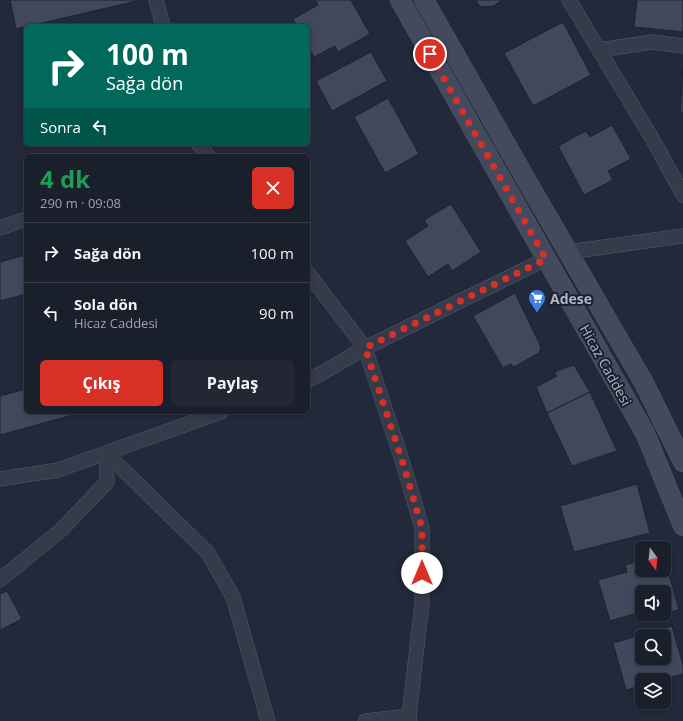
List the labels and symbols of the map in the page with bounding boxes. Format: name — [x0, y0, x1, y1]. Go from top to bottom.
pin — [413, 37, 447, 71]
supermarket icon: Adese — [527, 288, 547, 313]
place label: Adese — [550, 289, 592, 308]
street label: Hicaz Caddesi — [576, 321, 636, 409]
north arrow — [635, 541, 671, 577]
position arrow — [401, 552, 443, 594]

